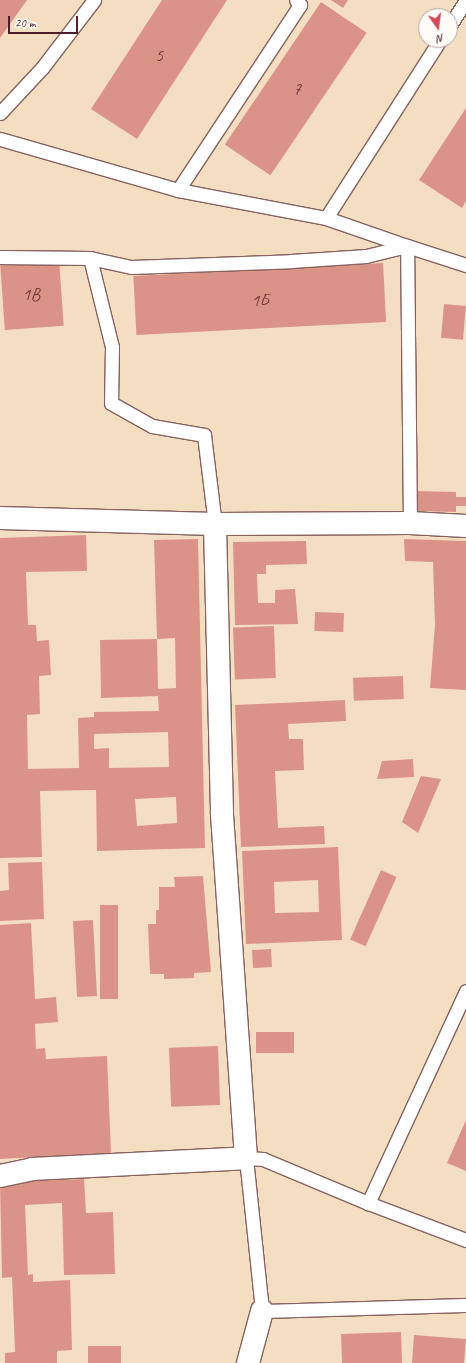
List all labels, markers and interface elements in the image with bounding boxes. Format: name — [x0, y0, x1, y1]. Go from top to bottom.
scale bar — [10, 8, 80, 34]
north arrow — [418, 8, 458, 48]
text: 20 m — [15, 15, 35, 31]
text: N — [436, 31, 446, 46]
house number: 5 — [155, 44, 163, 66]
house number: 7 — [293, 78, 301, 100]
house number: 1В — [22, 283, 40, 305]
house number: 1Б — [251, 289, 269, 311]

